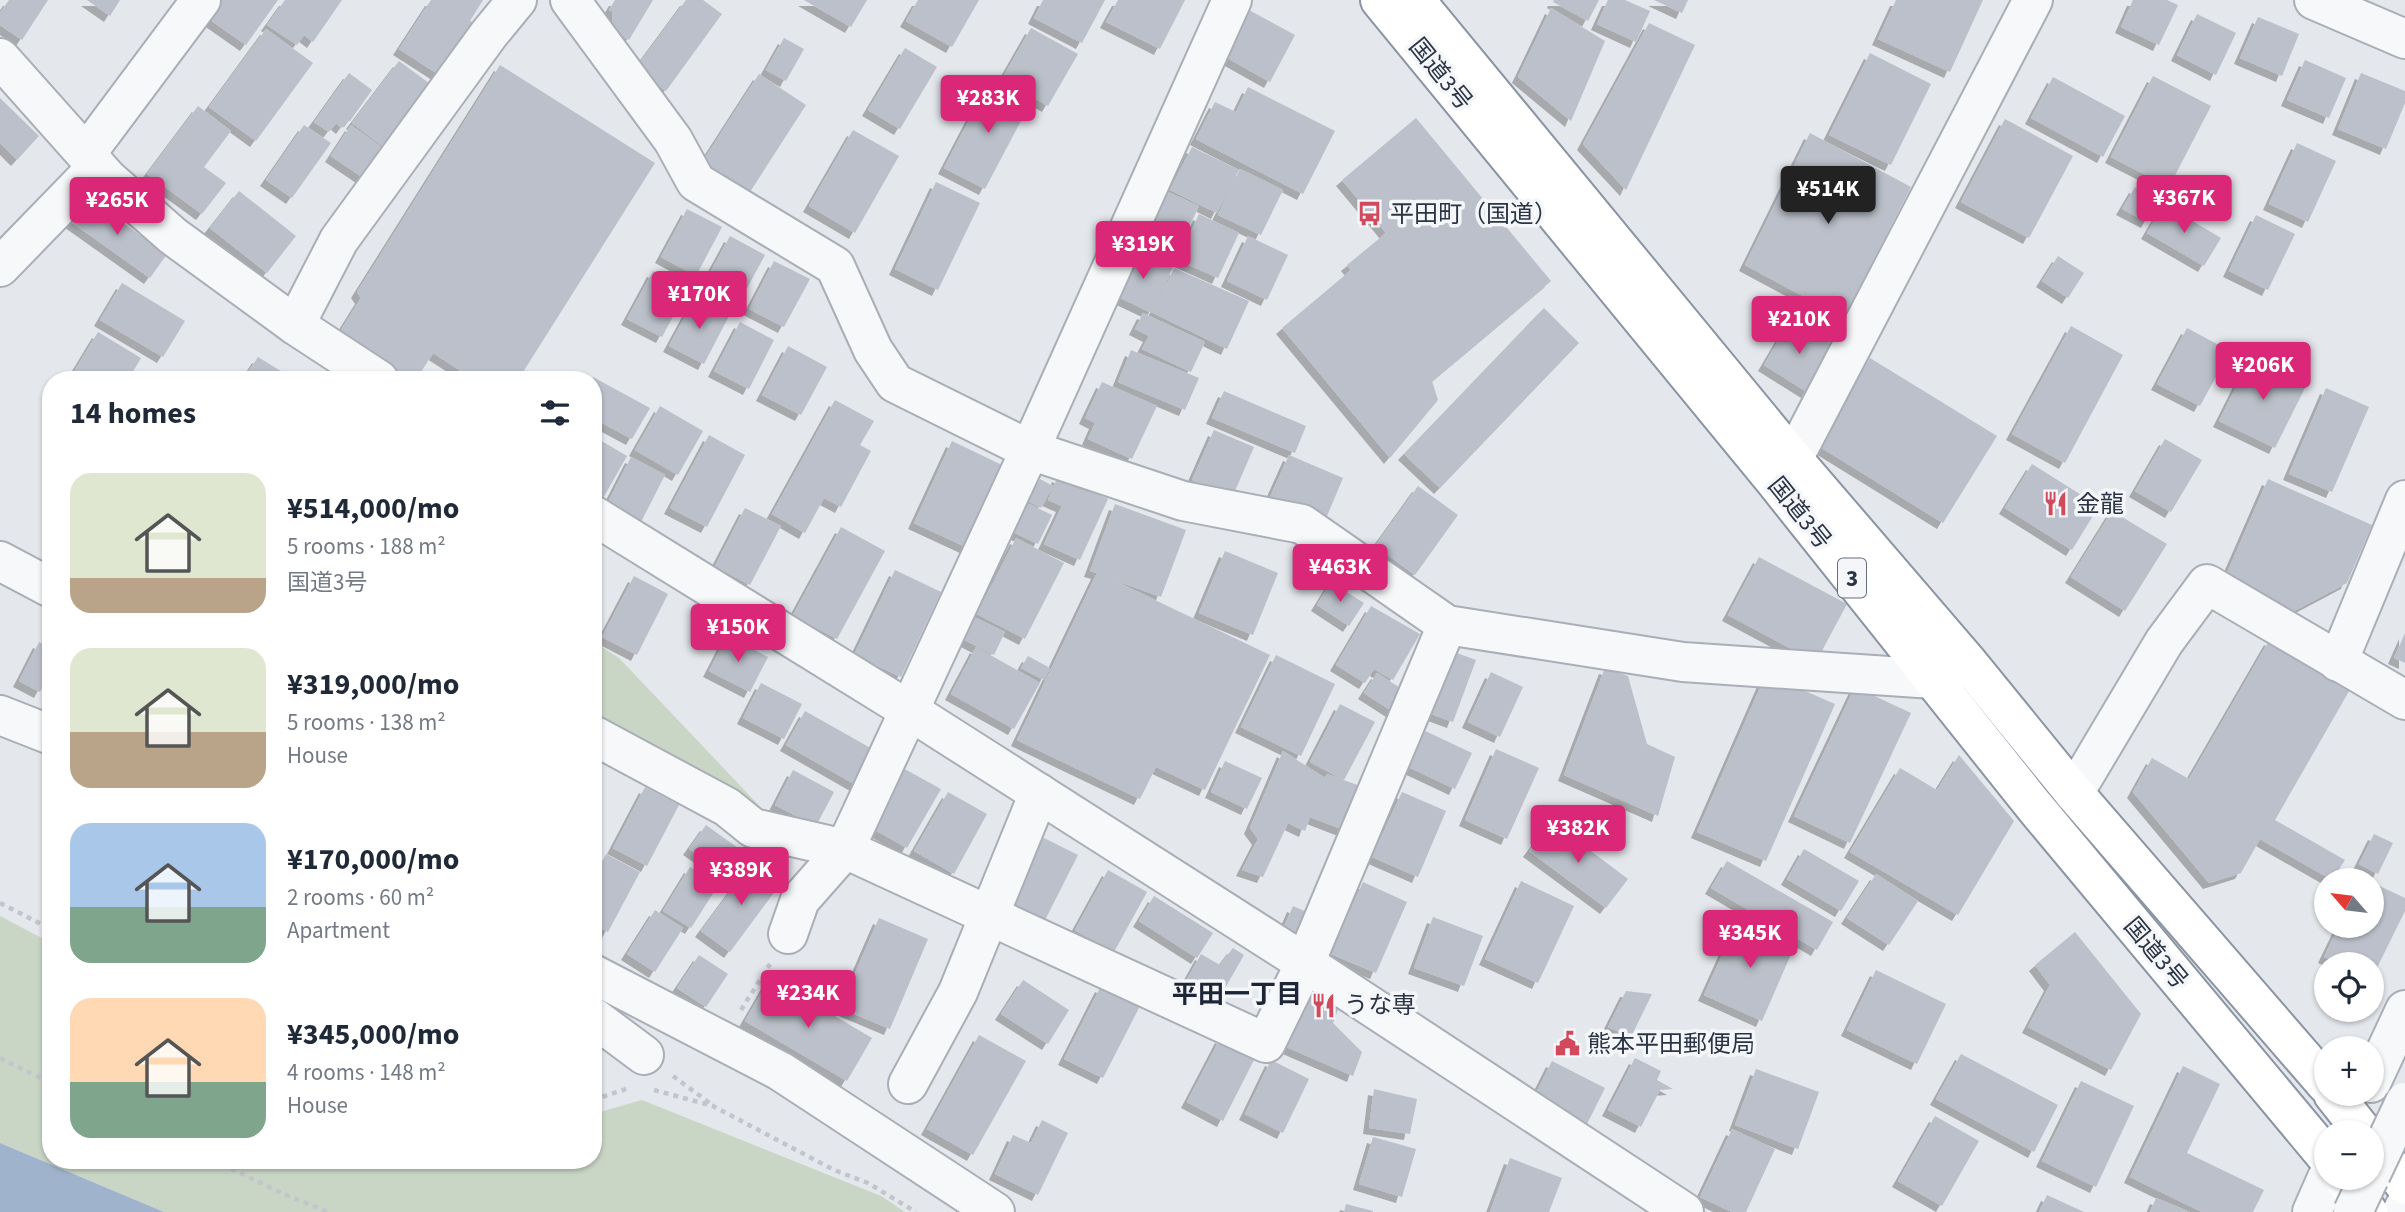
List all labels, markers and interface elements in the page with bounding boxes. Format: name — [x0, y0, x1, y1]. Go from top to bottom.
street label: 国道3号 — [1401, 31, 1481, 118]
pin: ¥283K — [939, 76, 1037, 135]
text: ¥283K — [957, 81, 1019, 114]
pin: ¥514K — [1779, 166, 1877, 226]
text: ¥514K — [1797, 172, 1859, 205]
pin: ¥367K — [2135, 176, 2233, 235]
pin: ¥265K — [68, 177, 166, 237]
text: ¥367K — [2153, 181, 2215, 214]
text: ¥265K — [86, 183, 148, 216]
place label: 平田町（国道） — [1390, 197, 1558, 232]
bus stop icon: 平田町（国道） — [1356, 200, 1384, 228]
pin: ¥319K — [1094, 222, 1192, 281]
text: ¥319K — [1112, 227, 1174, 260]
pin: ¥170K — [650, 272, 748, 331]
text: ¥170K — [668, 277, 730, 310]
pin: ¥210K — [1750, 296, 1848, 356]
text: ¥210K — [1768, 302, 1830, 335]
pin: ¥206K — [2214, 342, 2312, 402]
text: ¥206K — [2232, 348, 2294, 381]
text: 14 homes — [70, 392, 196, 435]
icon: filters — [536, 394, 574, 432]
street label: 国道3号 — [1760, 470, 1840, 557]
text: ¥514,000/mo — [287, 487, 459, 530]
place label: 金龍 — [2076, 487, 2124, 522]
restaurant icon: 金龍 — [2042, 490, 2070, 518]
icon: home — [126, 501, 210, 585]
text: 5 rooms · 188 m² — [287, 530, 446, 563]
pin: ¥463K — [1291, 544, 1389, 604]
text: ¥463K — [1309, 550, 1371, 583]
road number: 3 — [1838, 558, 1866, 598]
text: 国道3号 — [287, 566, 367, 599]
pin: ¥150K — [689, 604, 787, 664]
text: ¥150K — [707, 610, 769, 643]
text: ¥319,000/mo — [287, 663, 459, 706]
icon: home — [126, 676, 210, 760]
text: 5 rooms · 138 m² — [287, 706, 446, 739]
text: House — [287, 739, 348, 772]
pin: ¥382K — [1529, 806, 1627, 865]
text: ¥382K — [1547, 811, 1609, 844]
text: ¥170,000/mo — [287, 838, 459, 881]
pin: ¥389K — [692, 848, 790, 907]
icon: home — [126, 851, 210, 935]
text: ¥389K — [710, 853, 772, 886]
north arrow — [2314, 868, 2384, 938]
map controls — [2314, 868, 2384, 1190]
text: 2 rooms · 60 m² — [287, 881, 434, 914]
street label: 国道3号 — [2115, 910, 2196, 997]
pin: ¥345K — [1701, 911, 1799, 970]
text: Apartment — [287, 914, 390, 947]
text: ¥345K — [1719, 916, 1781, 949]
button: locate — [2314, 952, 2384, 1022]
pin: ¥234K — [759, 970, 857, 1030]
text: ¥234K — [777, 976, 839, 1009]
district label: 平田一丁目 — [1172, 976, 1302, 1013]
place label: うな専 — [1344, 988, 1416, 1023]
restaurant icon: うな専 — [1310, 991, 1338, 1019]
text: ¥345,000/mo — [287, 1013, 459, 1056]
icon: home — [126, 1026, 210, 1110]
place label: 熊本平田郵便局 — [1587, 1027, 1755, 1062]
public building icon: 熊本平田郵便局 — [1553, 1030, 1581, 1058]
button: + — [2314, 1036, 2384, 1106]
text: 4 rooms · 148 m² — [287, 1056, 446, 1089]
text: House — [287, 1089, 348, 1122]
button: − — [2314, 1120, 2384, 1190]

